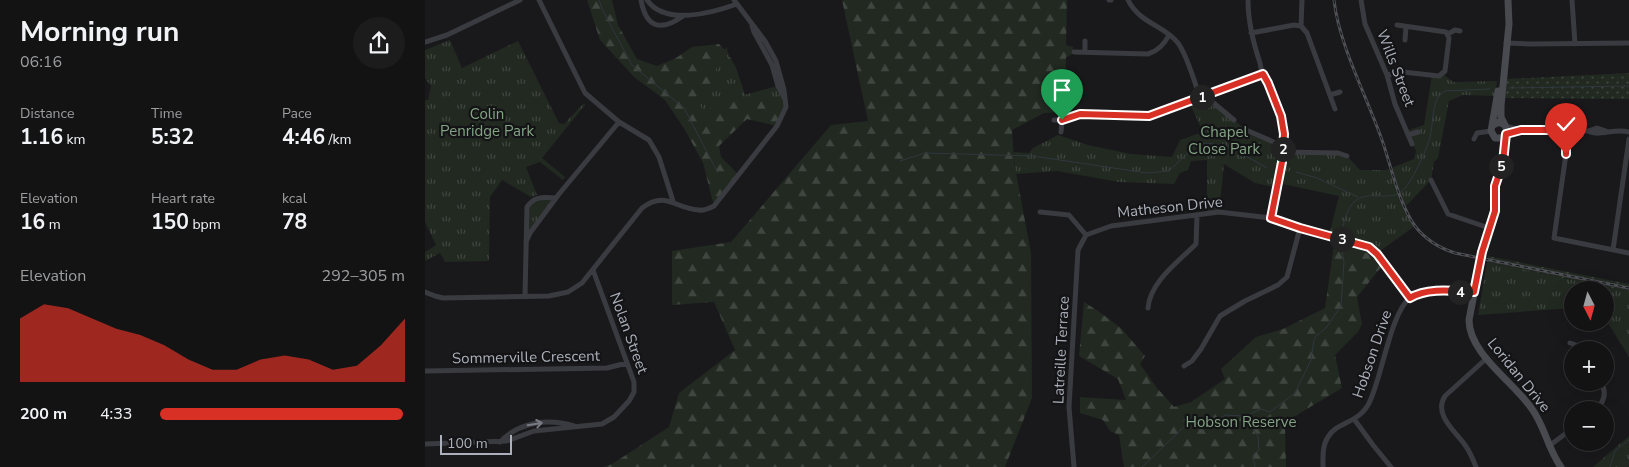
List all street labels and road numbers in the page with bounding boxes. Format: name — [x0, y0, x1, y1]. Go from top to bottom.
street label: Wills Street — [1372, 27, 1420, 110]
street label: Matheson Drive — [1116, 192, 1224, 222]
street label: Nolan Street — [605, 290, 653, 377]
street label: Latreille Terrace — [1048, 296, 1074, 404]
street label: Hobson Drive — [1348, 307, 1396, 401]
street label: Loridan Drive — [1483, 334, 1555, 416]
street label: Sommerville Crescent — [452, 346, 601, 368]

